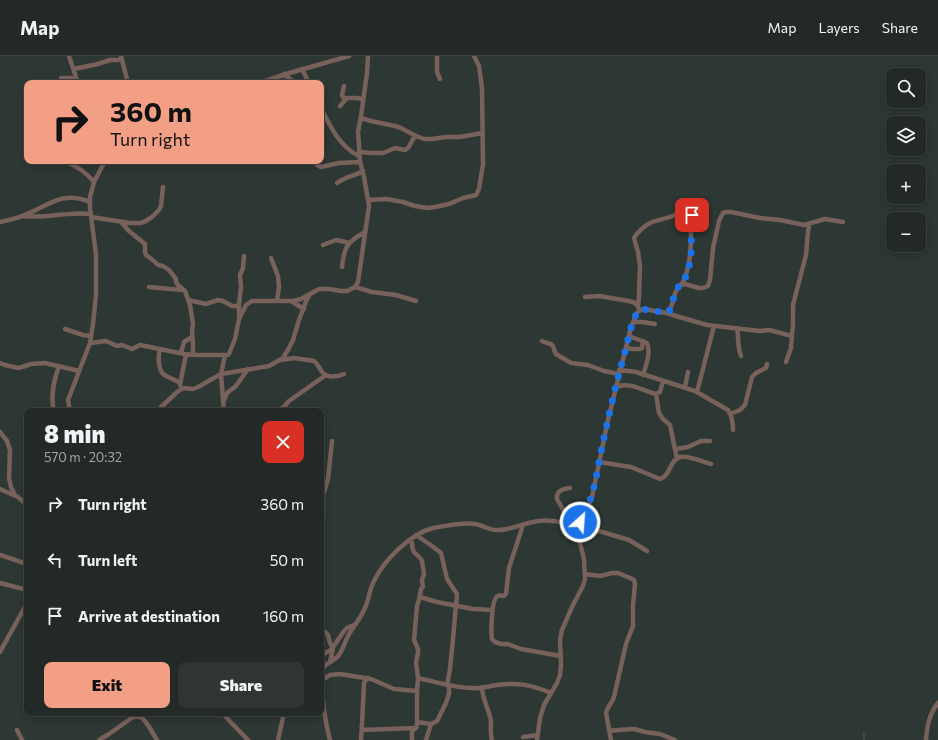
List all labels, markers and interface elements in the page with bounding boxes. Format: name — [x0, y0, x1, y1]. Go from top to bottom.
text: Map — [20, 16, 59, 39]
text: Map — [768, 19, 796, 36]
text: Layers — [818, 19, 860, 36]
text: Share — [882, 19, 918, 36]
map controls — [886, 68, 926, 252]
button: search — [886, 68, 926, 108]
text: 360 m — [110, 94, 192, 128]
icon: right — [44, 96, 96, 148]
button: layers — [886, 116, 926, 156]
text: Turn right — [110, 128, 190, 150]
button: + — [886, 164, 926, 204]
pin — [675, 198, 709, 232]
icon: arrive — [681, 204, 703, 226]
button: − — [886, 212, 926, 252]
text: 8 min — [44, 419, 105, 448]
button: close — [262, 421, 304, 463]
text: 570 m · 20:32 — [44, 449, 122, 465]
icon: right — [44, 493, 66, 515]
text: Turn right — [78, 495, 147, 513]
text: 360 m — [261, 495, 304, 513]
position arrow — [559, 501, 601, 543]
icon: left — [44, 549, 66, 571]
text: Turn left — [78, 551, 137, 569]
text: 50 m — [270, 551, 304, 569]
icon: arrive — [44, 605, 66, 627]
text: Arrive at destination — [78, 607, 220, 625]
text: 160 m — [263, 607, 304, 625]
button: Exit — [44, 662, 170, 708]
button: Share — [178, 662, 304, 708]

